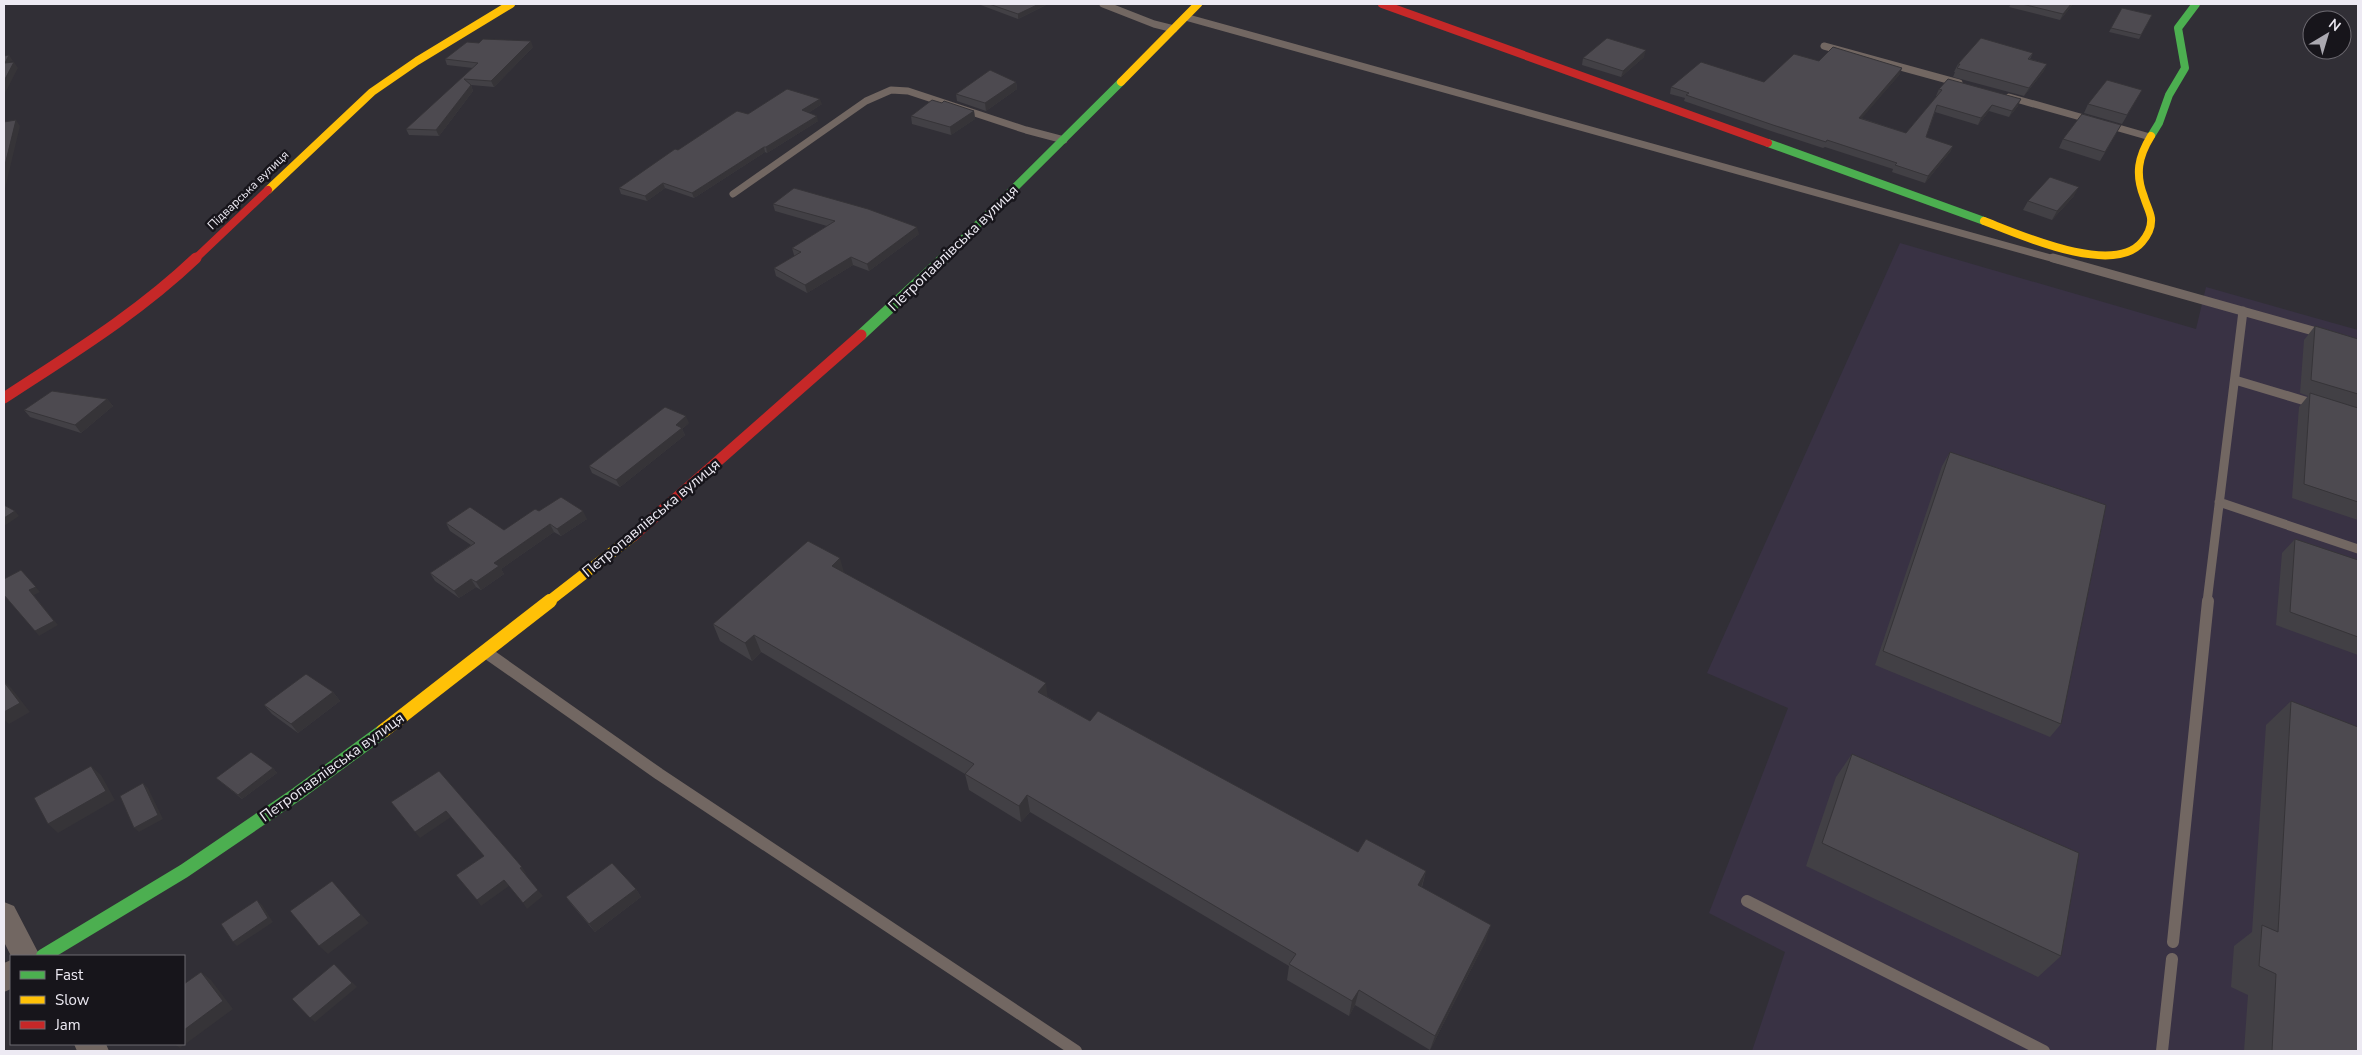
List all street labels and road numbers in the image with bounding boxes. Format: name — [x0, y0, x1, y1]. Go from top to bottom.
street label: Підварська вулиця — [204, 147, 292, 233]
street label: Петропавлівська вулиця — [883, 180, 1023, 316]
street label: Петропавлівська вулиця — [578, 454, 724, 582]
street label: Петропавлівська вулиця — [256, 708, 408, 826]

